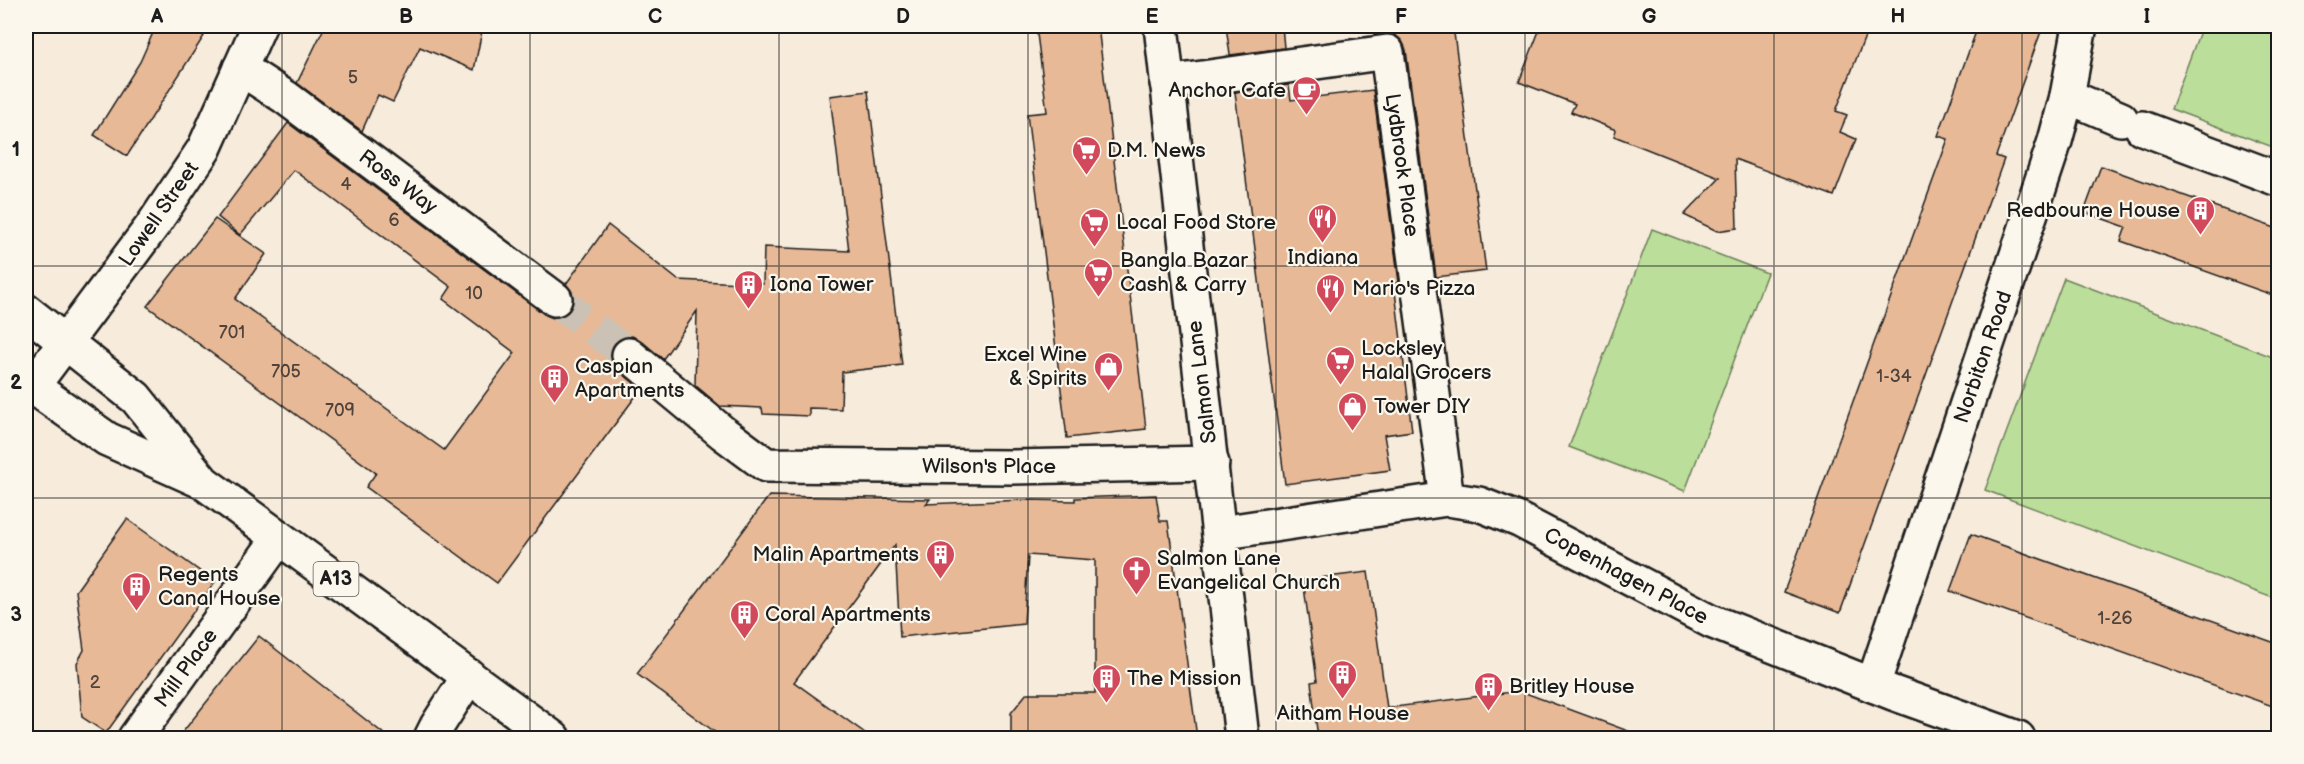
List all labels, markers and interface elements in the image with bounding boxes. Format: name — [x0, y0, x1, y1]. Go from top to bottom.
text: A — [150, 5, 164, 29]
text: B — [399, 5, 413, 29]
text: C — [648, 5, 662, 29]
text: D — [896, 5, 910, 29]
text: E — [1146, 5, 1159, 29]
text: F — [1395, 5, 1407, 29]
text: G — [1642, 5, 1657, 29]
text: H — [1891, 5, 1905, 29]
text: I — [2144, 5, 2150, 29]
house number: 5 — [348, 67, 358, 88]
cafe icon: Anchor Cafe — [1291, 74, 1323, 116]
place label: Anchor Cafe — [1168, 78, 1286, 103]
street label: Lydbrook Place — [1380, 92, 1424, 238]
supermarket icon: D.M. News — [1070, 134, 1102, 176]
text: 1 — [12, 138, 20, 162]
place label: D.M. News — [1107, 138, 1206, 163]
street label: Ross Way — [354, 144, 443, 220]
street label: Lowell Street — [114, 156, 205, 271]
house number: 4 — [341, 174, 352, 195]
building icon: Redbourne House — [2185, 194, 2217, 236]
place label: Redbourne House — [2006, 198, 2180, 223]
restaurant icon: Indiana — [1307, 202, 1339, 244]
supermarket icon: Local Food Store — [1079, 206, 1111, 248]
house number: 6 — [389, 210, 400, 231]
place label: Local Food Store — [1116, 210, 1276, 235]
place label: Indiana — [1288, 245, 1358, 270]
place label: Bangla Bazar Cash & Carry — [1120, 248, 1248, 297]
supermarket icon: Bangla Bazar Cash & Carry — [1083, 256, 1115, 298]
building icon: Iona Tower — [733, 268, 765, 310]
place label: Iona Tower — [770, 272, 874, 297]
restaurant icon: Mario's Pizza — [1315, 272, 1347, 314]
place label: Mario's Pizza — [1352, 276, 1475, 301]
house number: 10 — [465, 283, 483, 304]
street label: Norbiton Road — [1949, 288, 2017, 426]
street label: Salmon Lane — [1182, 319, 1222, 445]
house number: 701 — [219, 322, 245, 343]
place label: Locksley Halal Grocers — [1361, 336, 1491, 385]
place label: Excel Wine & Spirits — [984, 342, 1087, 391]
supermarket icon: Locksley Halal Grocers — [1324, 344, 1356, 386]
shop icon: Excel Wine & Spirits — [1092, 350, 1124, 392]
place label: Caspian Apartments — [575, 354, 684, 403]
house number: 705 — [271, 361, 301, 382]
building icon: Caspian Apartments — [538, 362, 570, 404]
house number: 1-34 — [1876, 366, 1912, 387]
text: 2 — [10, 371, 22, 395]
shop icon: Tower DIY — [1337, 390, 1369, 432]
place label: Tower DIY — [1374, 394, 1471, 419]
house number: 709 — [325, 400, 355, 421]
street label: Wilson's Place — [922, 454, 1056, 479]
street label: Copenhagen Place — [1540, 522, 1712, 630]
building icon: Malin Apartments — [924, 538, 956, 580]
place label: Malin Apartments — [752, 542, 919, 567]
place label: Salmon Lane Evangelical Church — [1157, 546, 1340, 595]
church icon: Salmon Lane Evangelical Church — [1120, 554, 1152, 596]
place label: Regents Canal House — [158, 562, 281, 611]
road number: A13 — [314, 562, 358, 596]
building icon: Regents Canal House — [121, 570, 153, 612]
building icon: Coral Apartments — [728, 598, 760, 640]
place label: Coral Apartments — [765, 602, 931, 627]
text: 3 — [10, 603, 22, 627]
house number: 1-26 — [2097, 608, 2133, 629]
street label: Mill Place — [149, 624, 223, 712]
building icon: Aitham House — [1327, 658, 1359, 700]
building icon: The Mission — [1090, 662, 1122, 704]
place label: The Mission — [1127, 666, 1241, 691]
building icon: Britley House — [1472, 670, 1504, 712]
house number: 2 — [90, 672, 101, 693]
place label: Britley House — [1509, 674, 1635, 699]
place label: Aitham House — [1277, 701, 1409, 726]

